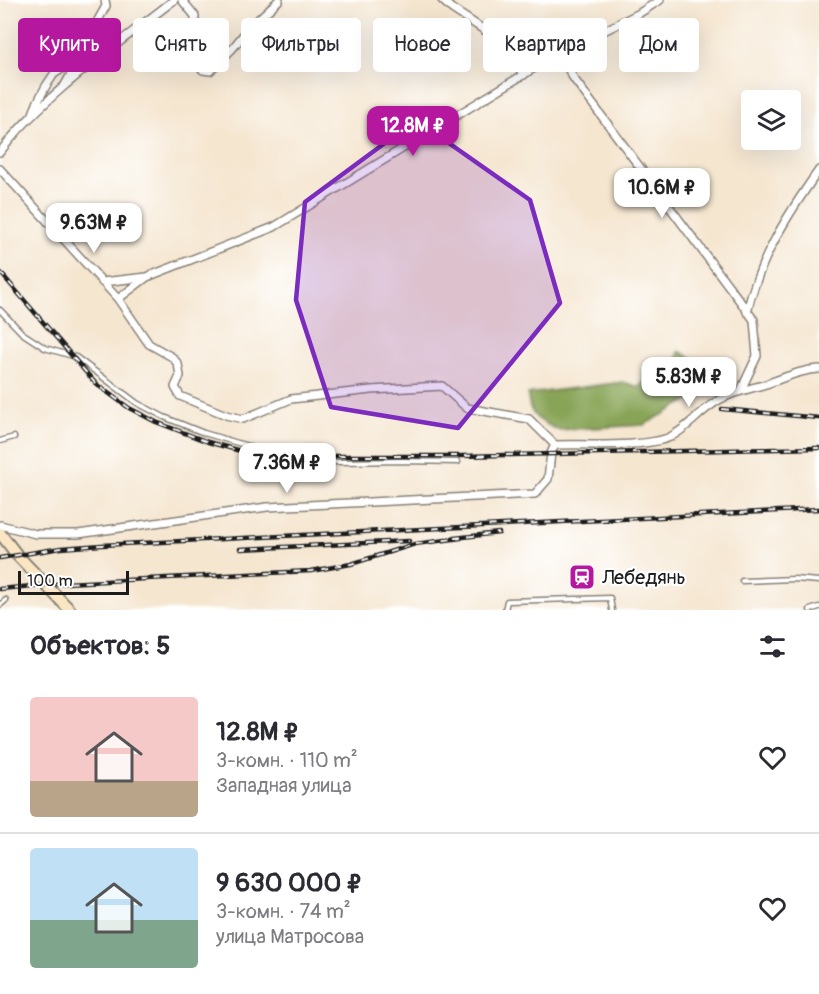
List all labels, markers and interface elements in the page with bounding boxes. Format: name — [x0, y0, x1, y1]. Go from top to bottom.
chip: Купить — [18, 18, 121, 72]
chip: Снять — [133, 18, 229, 72]
chip: Фильтры — [241, 18, 361, 72]
chip: Новое — [373, 18, 471, 72]
chip: Квартира — [483, 18, 607, 72]
chip: Дом — [619, 18, 699, 72]
map controls — [741, 90, 801, 150]
button: layers — [741, 90, 801, 150]
pin: 12.8M ₽ — [358, 106, 468, 157]
text: 12.8M ₽ — [381, 113, 445, 138]
pin: 10.6M ₽ — [607, 168, 717, 219]
text: 10.6M ₽ — [628, 175, 696, 200]
pin: 9.63M ₽ — [39, 203, 149, 254]
text: 9.63M ₽ — [60, 210, 128, 235]
pin: 5.83M ₽ — [634, 357, 744, 408]
text: 5.83M ₽ — [655, 364, 723, 389]
pin: 7.36M ₽ — [232, 443, 342, 494]
text: 7.36M ₽ — [253, 450, 321, 475]
station icon: Лебедянь — [567, 562, 597, 592]
place label: Лебедянь — [601, 565, 686, 590]
scale bar — [18, 568, 129, 596]
text: 100 m — [27, 571, 73, 591]
text: Объектов: 5 — [30, 630, 170, 662]
icon: filters — [756, 630, 789, 663]
text: 12.8M ₽ — [216, 716, 299, 748]
icon: home — [78, 721, 150, 793]
icon: heart — [756, 741, 789, 774]
text: 3-комн. · 110 m² — [216, 748, 358, 773]
text: Западная улица — [216, 773, 352, 798]
text: 9 630 000 ₽ — [216, 867, 363, 899]
icon: home — [78, 872, 150, 944]
icon: heart — [756, 892, 789, 925]
text: 3-комн. · 74 m² — [216, 899, 351, 924]
text: улица Матросова — [216, 924, 364, 949]

